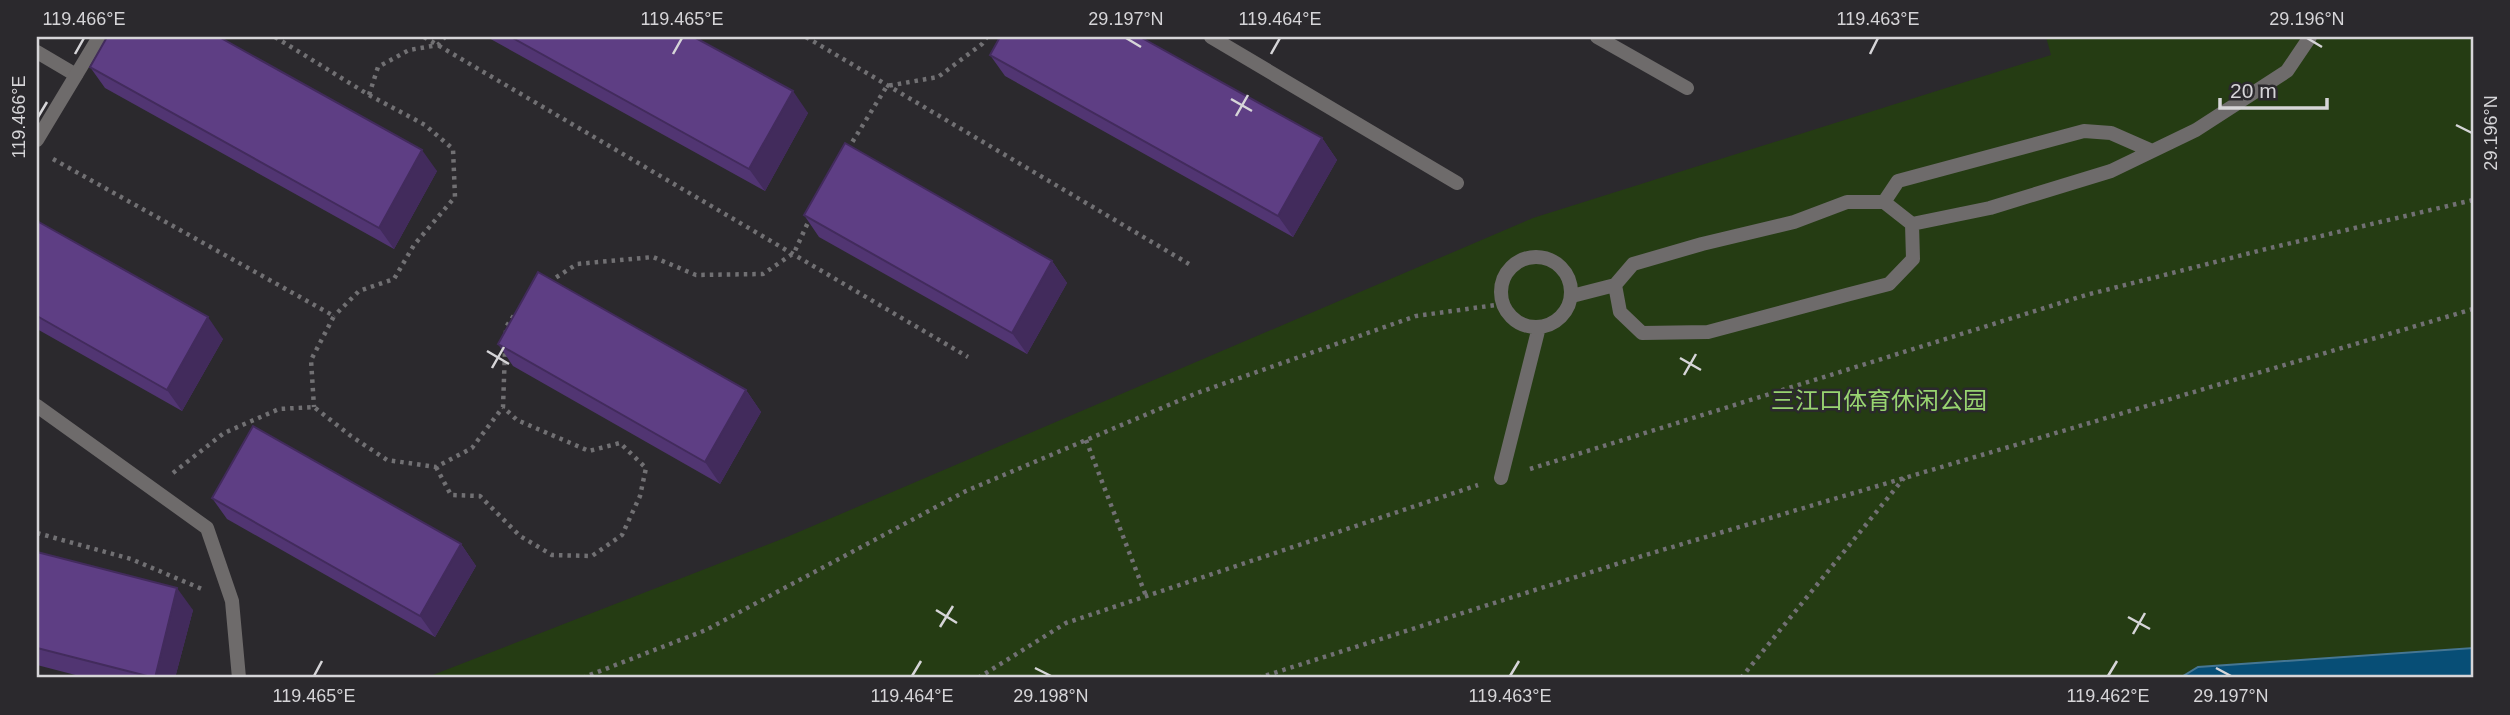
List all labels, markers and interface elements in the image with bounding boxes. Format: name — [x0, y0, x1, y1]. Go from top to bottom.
text: 119.466°E — [43, 9, 125, 29]
text: 119.465°E — [641, 9, 723, 29]
text: 29.197°N — [1088, 9, 1164, 29]
text: 119.464°E — [1239, 9, 1321, 29]
text: 119.463°E — [1837, 9, 1919, 29]
text: 29.196°N — [2269, 9, 2345, 29]
scale bar — [2220, 66, 2326, 110]
text: 119.466°E — [9, 76, 29, 158]
text: 20 m — [2230, 79, 2277, 102]
text: 29.196°N — [2481, 95, 2501, 171]
park label: 三江口体育休闲公园 — [1771, 387, 1987, 414]
text: 119.465°E — [273, 686, 355, 706]
text: 119.464°E — [871, 686, 953, 706]
text: 29.198°N — [1013, 686, 1089, 706]
text: 119.463°E — [1469, 686, 1551, 706]
text: 119.462°E — [2067, 686, 2149, 706]
text: 29.197°N — [2193, 686, 2269, 706]

